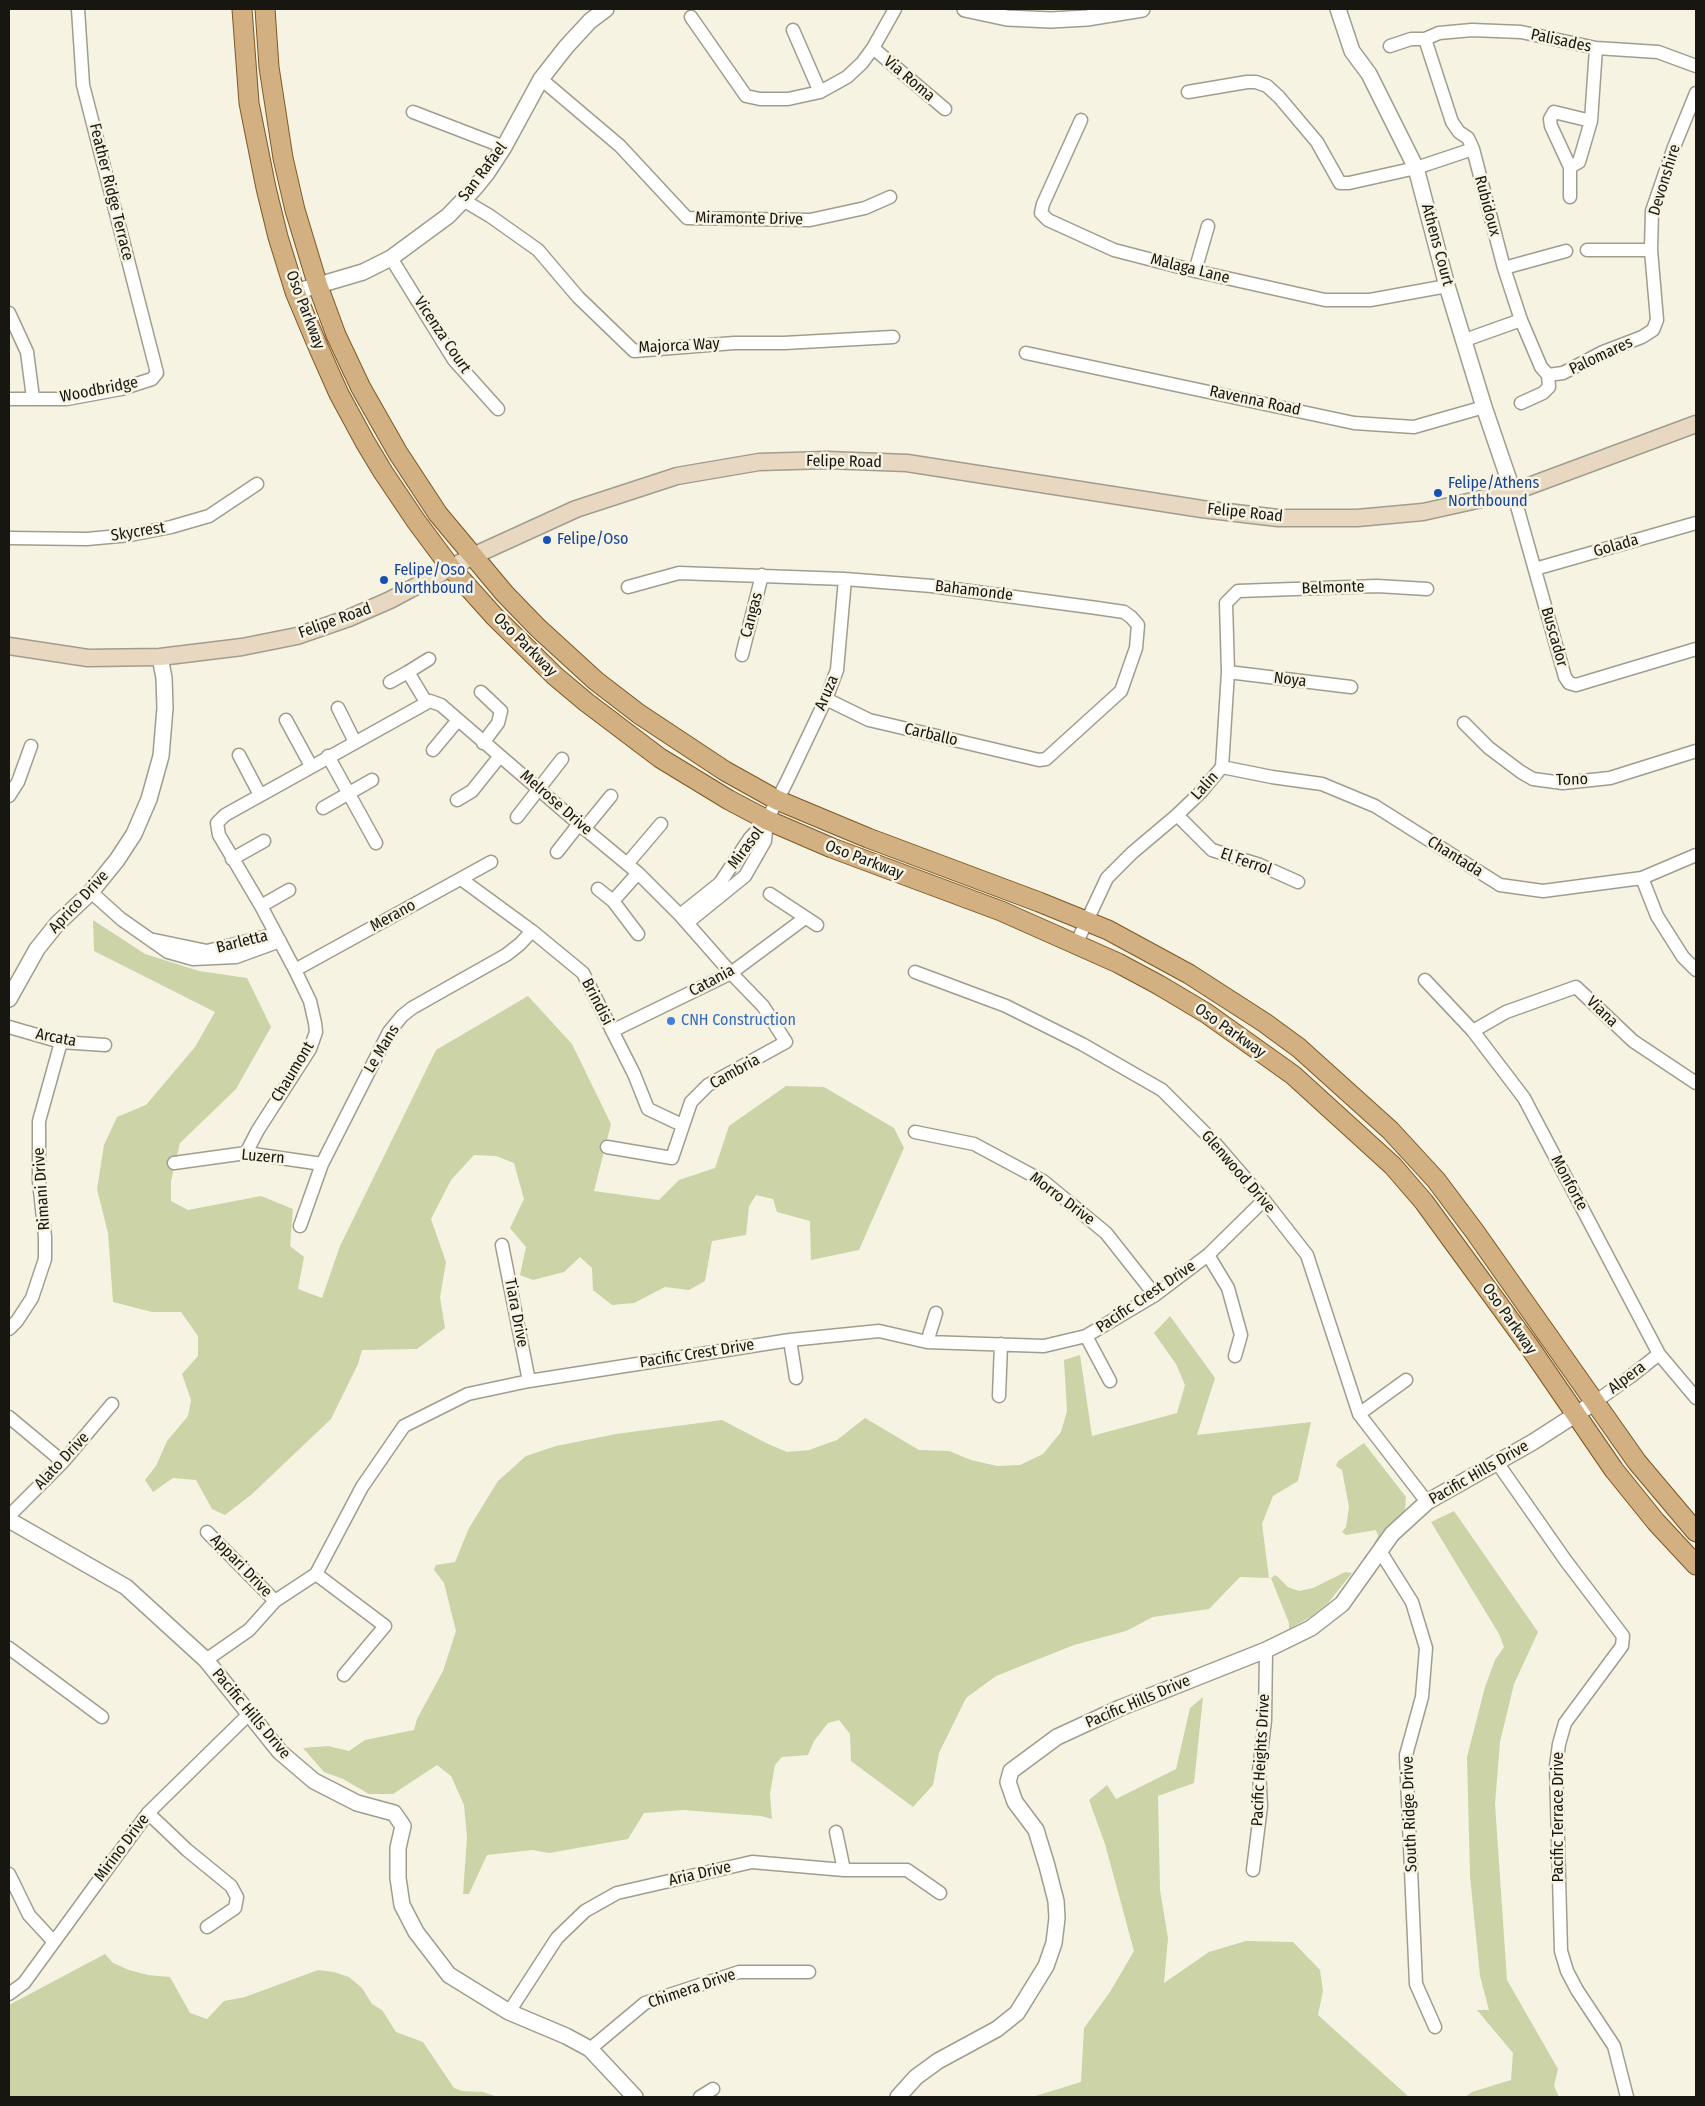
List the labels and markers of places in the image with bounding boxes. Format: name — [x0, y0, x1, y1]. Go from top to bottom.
place label: Felipe/Athens Northbound — [1448, 474, 1539, 512]
marker: Felipe/Athens Northbound — [1432, 487, 1444, 499]
place label: Felipe/Oso — [557, 530, 628, 550]
marker: Felipe/Oso — [541, 534, 553, 546]
place label: Felipe/Oso Northbound — [394, 561, 474, 599]
marker: Felipe/Oso Northbound — [378, 574, 390, 586]
place label: CNH Construction — [681, 1011, 796, 1031]
marker: CNH Construction — [665, 1015, 677, 1027]

